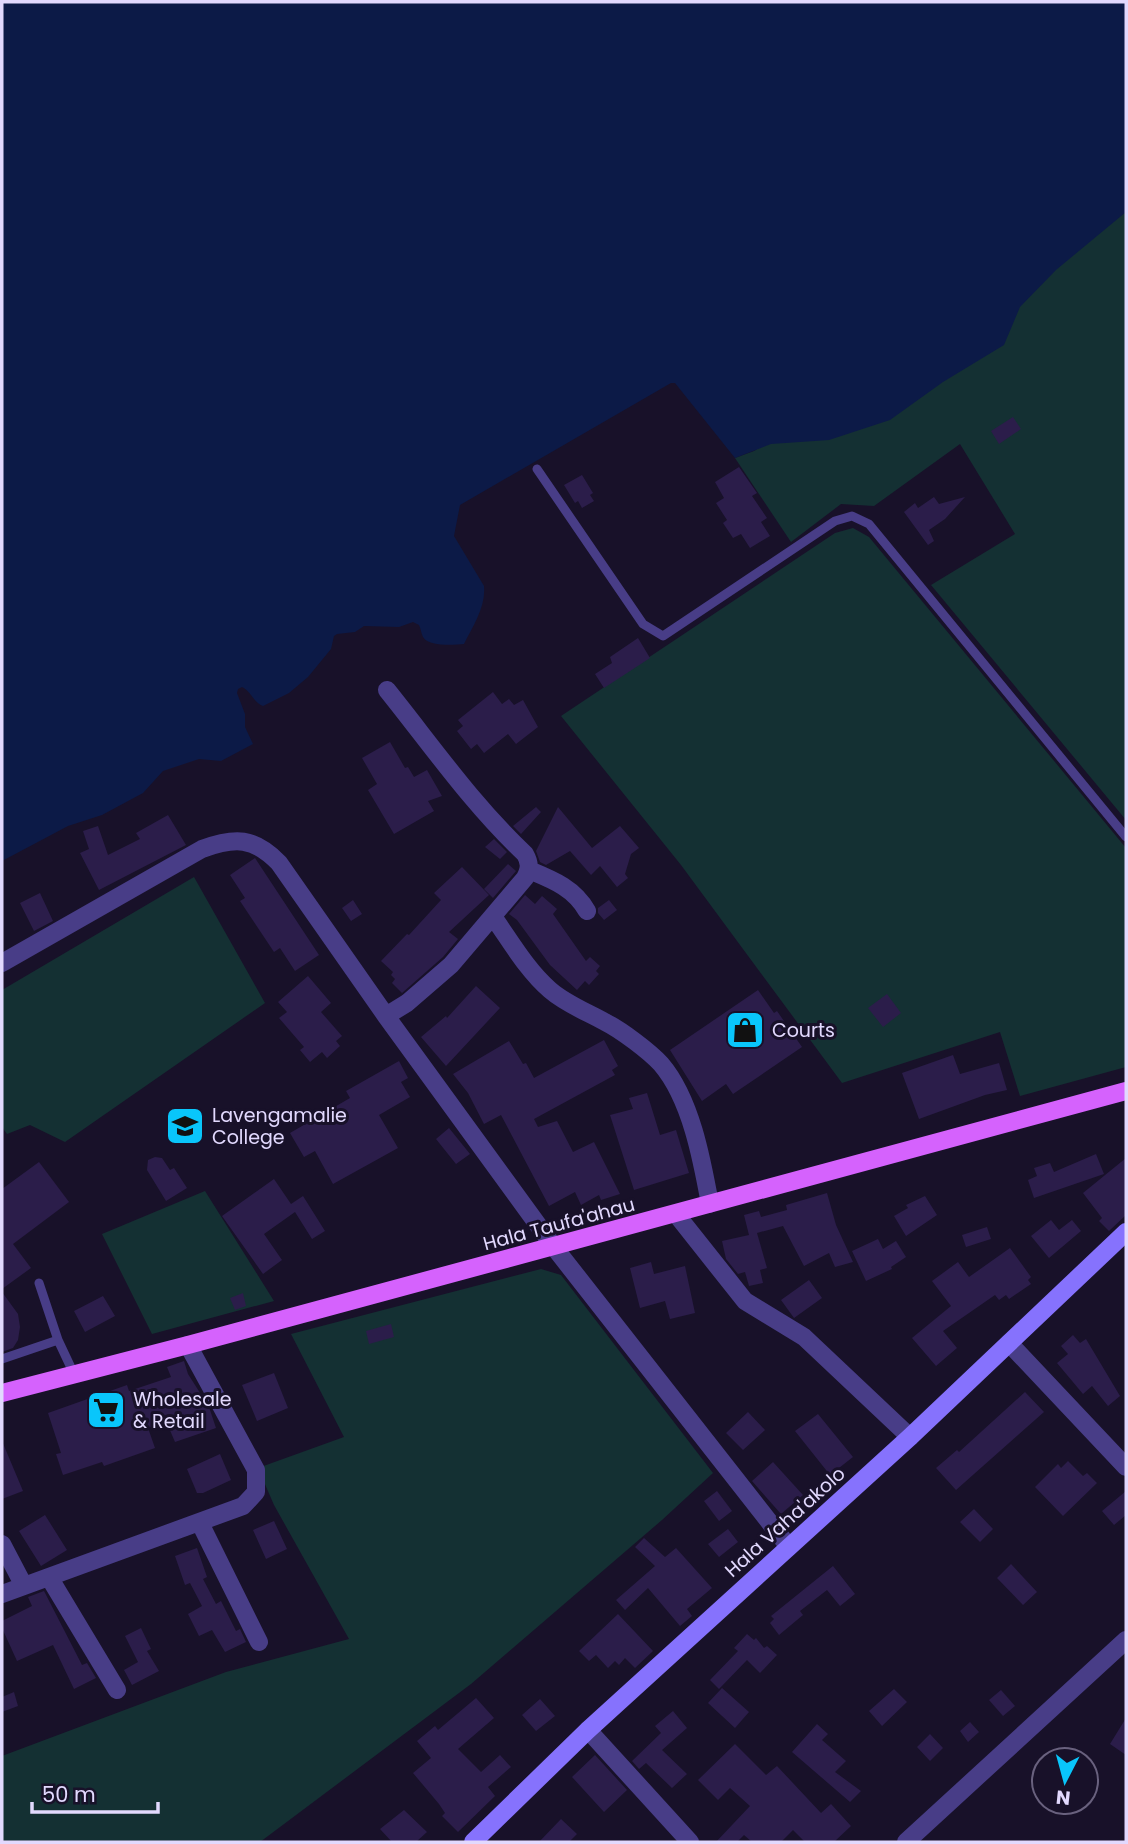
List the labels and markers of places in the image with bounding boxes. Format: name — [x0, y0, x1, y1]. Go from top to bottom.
shop icon: Courts — [724, 1009, 766, 1051]
place label: Courts — [772, 1017, 835, 1044]
place label: Lavengamalie College — [212, 1102, 347, 1151]
school or university icon: Lavengamalie College — [164, 1105, 206, 1147]
place label: Wholesale & Retail — [133, 1386, 232, 1435]
supermarket icon: Wholesale & Retail — [85, 1389, 127, 1431]

